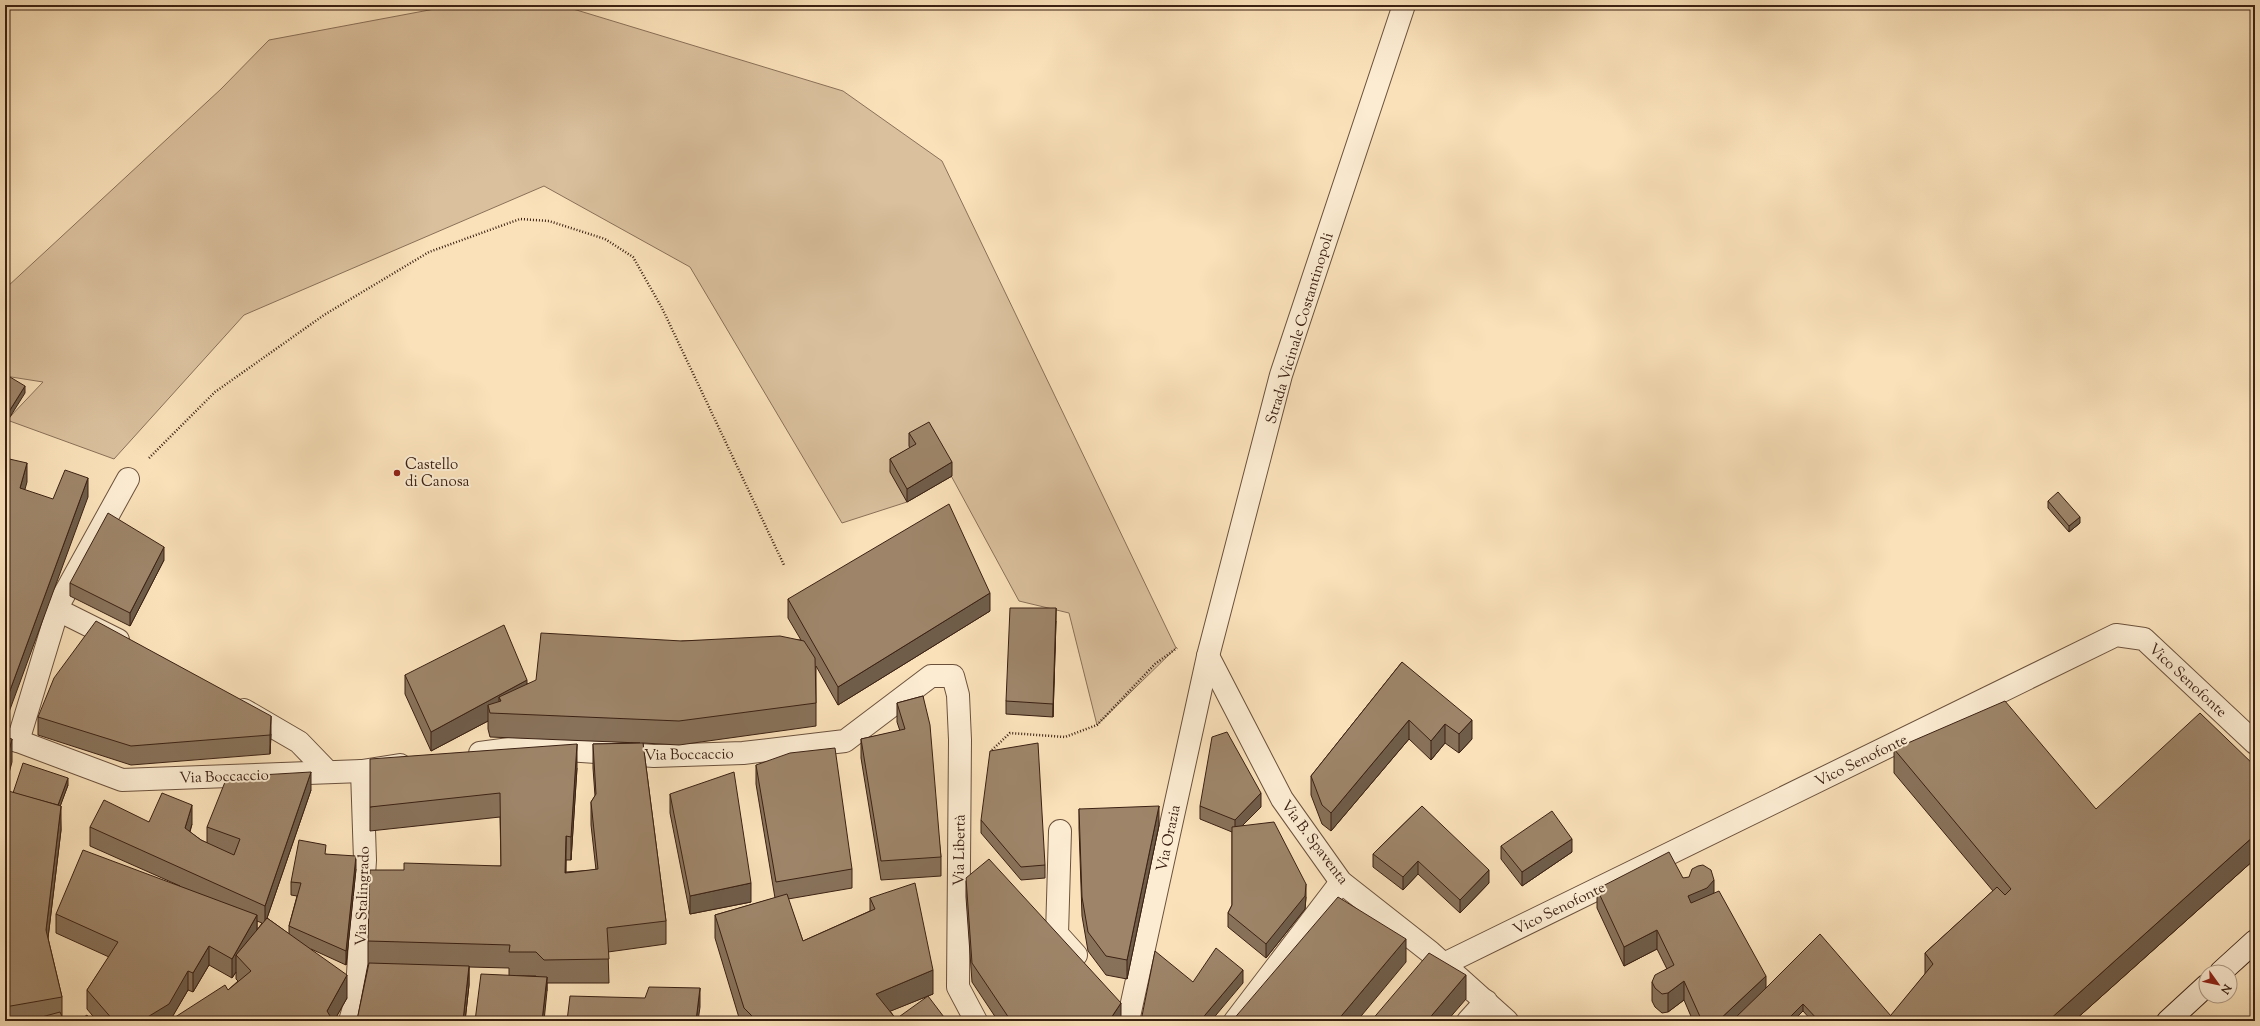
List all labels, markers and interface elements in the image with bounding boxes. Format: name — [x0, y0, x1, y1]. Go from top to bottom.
street label: Strada Vicinale Costantinopoli — [1261, 230, 1340, 427]
place label: Castello di Canosa — [405, 455, 470, 493]
marker: Castello di Canosa — [392, 468, 402, 478]
street label: Vico Senofonte — [2143, 639, 2231, 723]
street label: Vico Senofonte — [1812, 730, 1911, 793]
street label: Via Boccaccio — [644, 744, 734, 767]
street label: Via Boccaccio — [179, 765, 269, 790]
street label: Via B. Spaventa — [1275, 796, 1353, 890]
street label: Via Orazia — [1152, 803, 1187, 874]
street label: Via Libertà — [949, 814, 972, 886]
street label: Via Stalingrado — [351, 846, 376, 946]
street label: Vico Senofonte — [1510, 878, 1609, 941]
north arrow — [2198, 964, 2238, 1004]
text: N — [2216, 980, 2235, 997]

